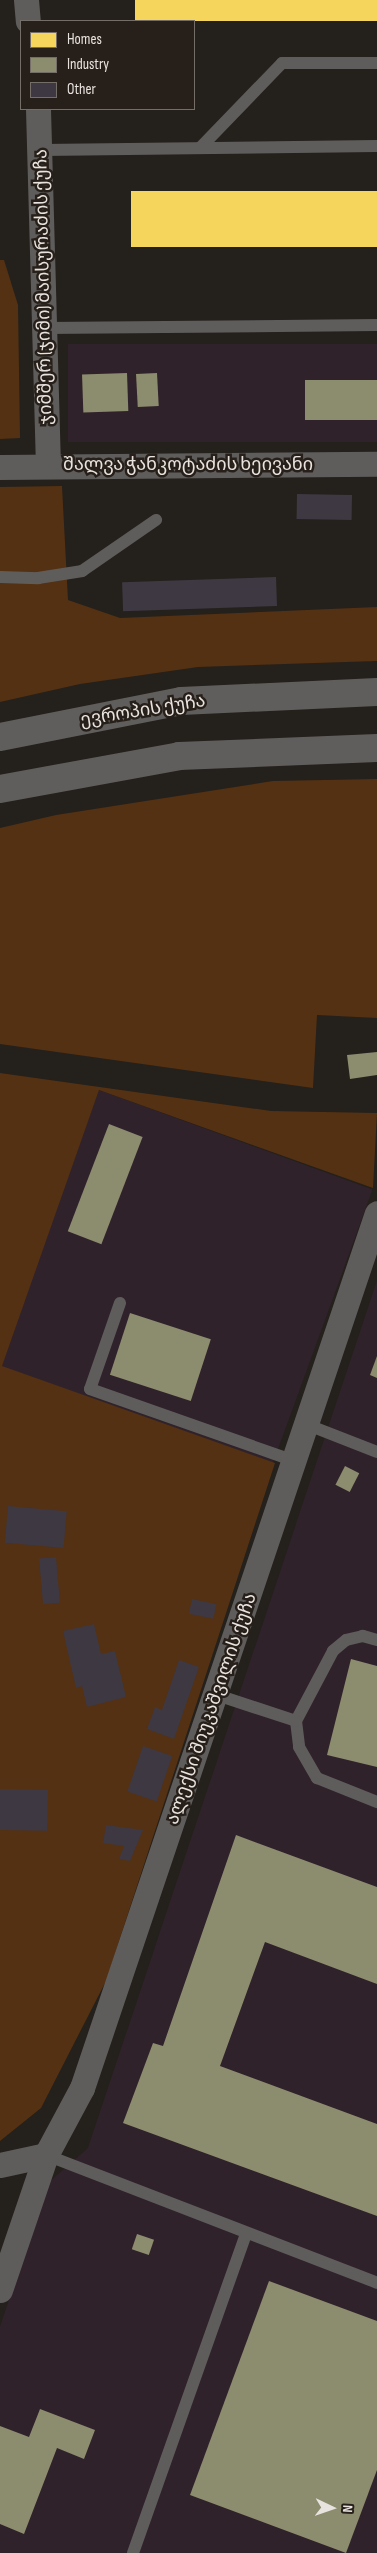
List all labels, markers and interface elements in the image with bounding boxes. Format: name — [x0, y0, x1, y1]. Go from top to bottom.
legend — [20, 20, 195, 110]
text: Homes — [67, 30, 102, 49]
text: Industry — [67, 55, 109, 74]
text: Other — [67, 80, 96, 99]
street label: ჯიმშერ (ჯიმი) მაისურაძის ქუჩა — [31, 149, 57, 425]
street label: შალვა ჭანკოტაძის ხეივანი — [63, 454, 313, 476]
street label: ევროპის ქუჩა — [79, 690, 207, 732]
street label: ალექსი შიუკაშვილის ქუჩა — [162, 1590, 262, 1828]
north arrow — [307, 2483, 357, 2533]
text: N — [339, 2505, 356, 2513]

